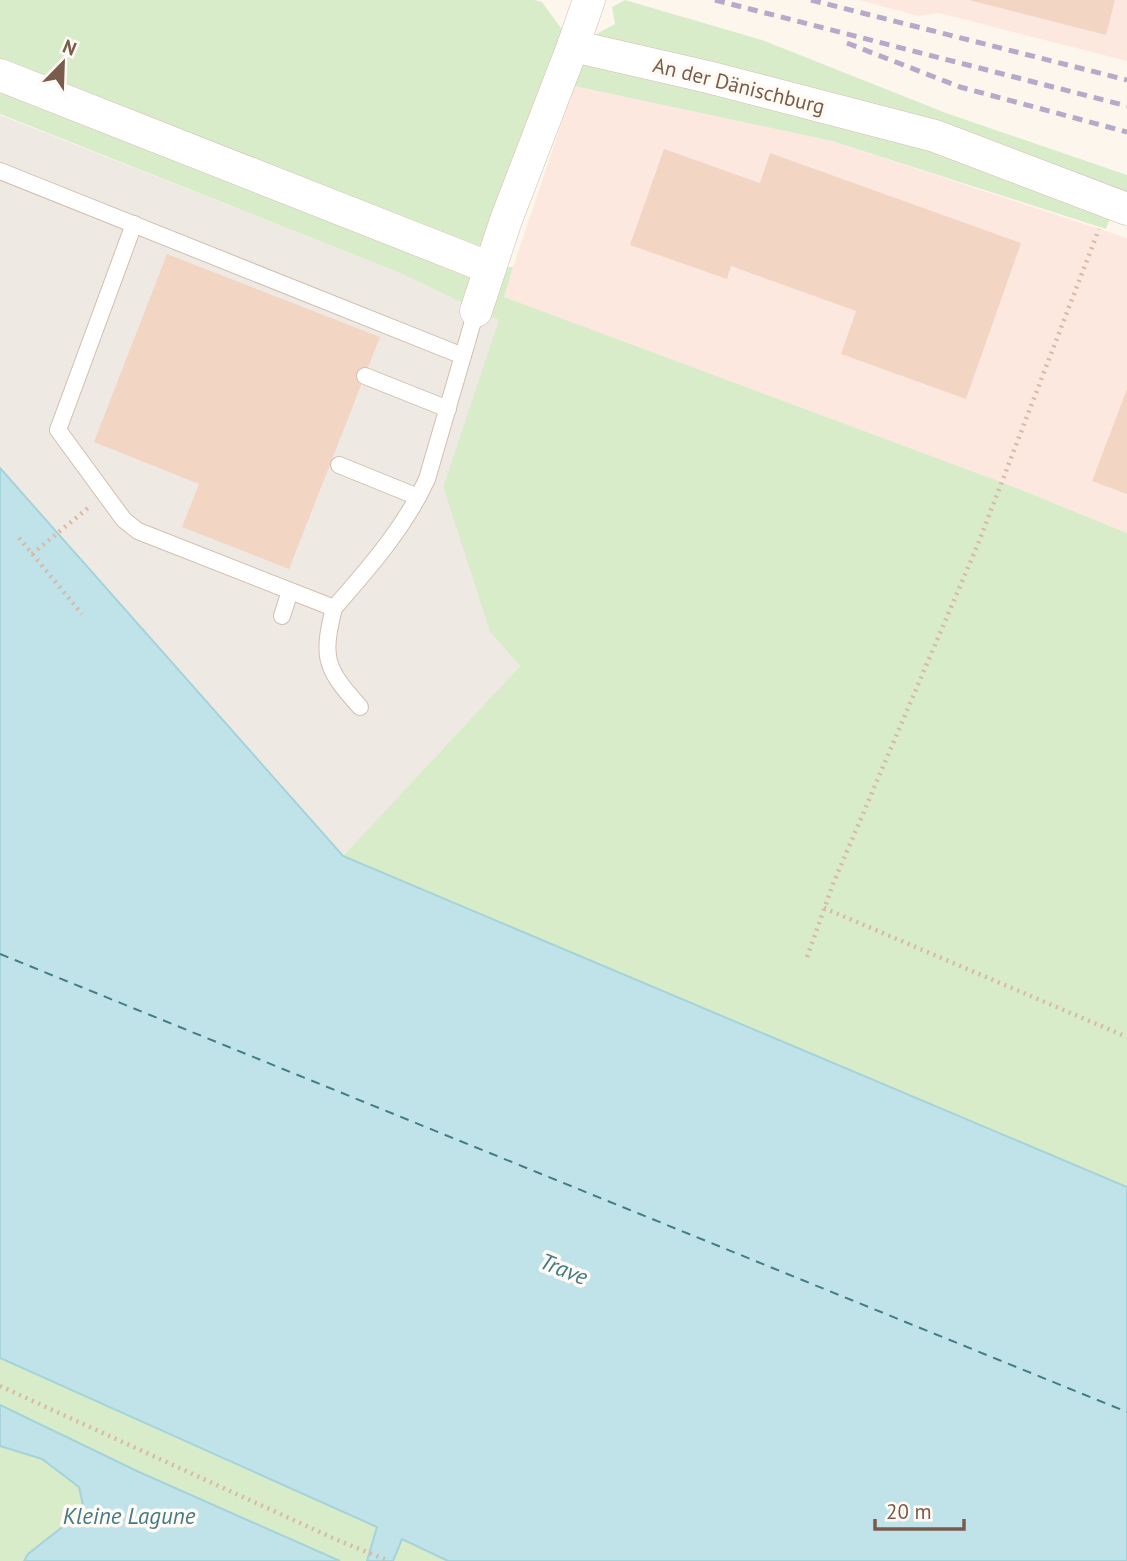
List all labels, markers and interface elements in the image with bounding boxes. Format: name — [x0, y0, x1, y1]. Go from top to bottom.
north arrow — [28, 28, 98, 98]
text: N — [59, 34, 80, 61]
street label: An der Dänischburg — [650, 51, 828, 120]
water label: Trave — [536, 1246, 593, 1291]
scale bar — [875, 1488, 964, 1532]
text: 20 m — [886, 1498, 932, 1525]
water label: Kleine Lagune — [63, 1501, 196, 1530]

